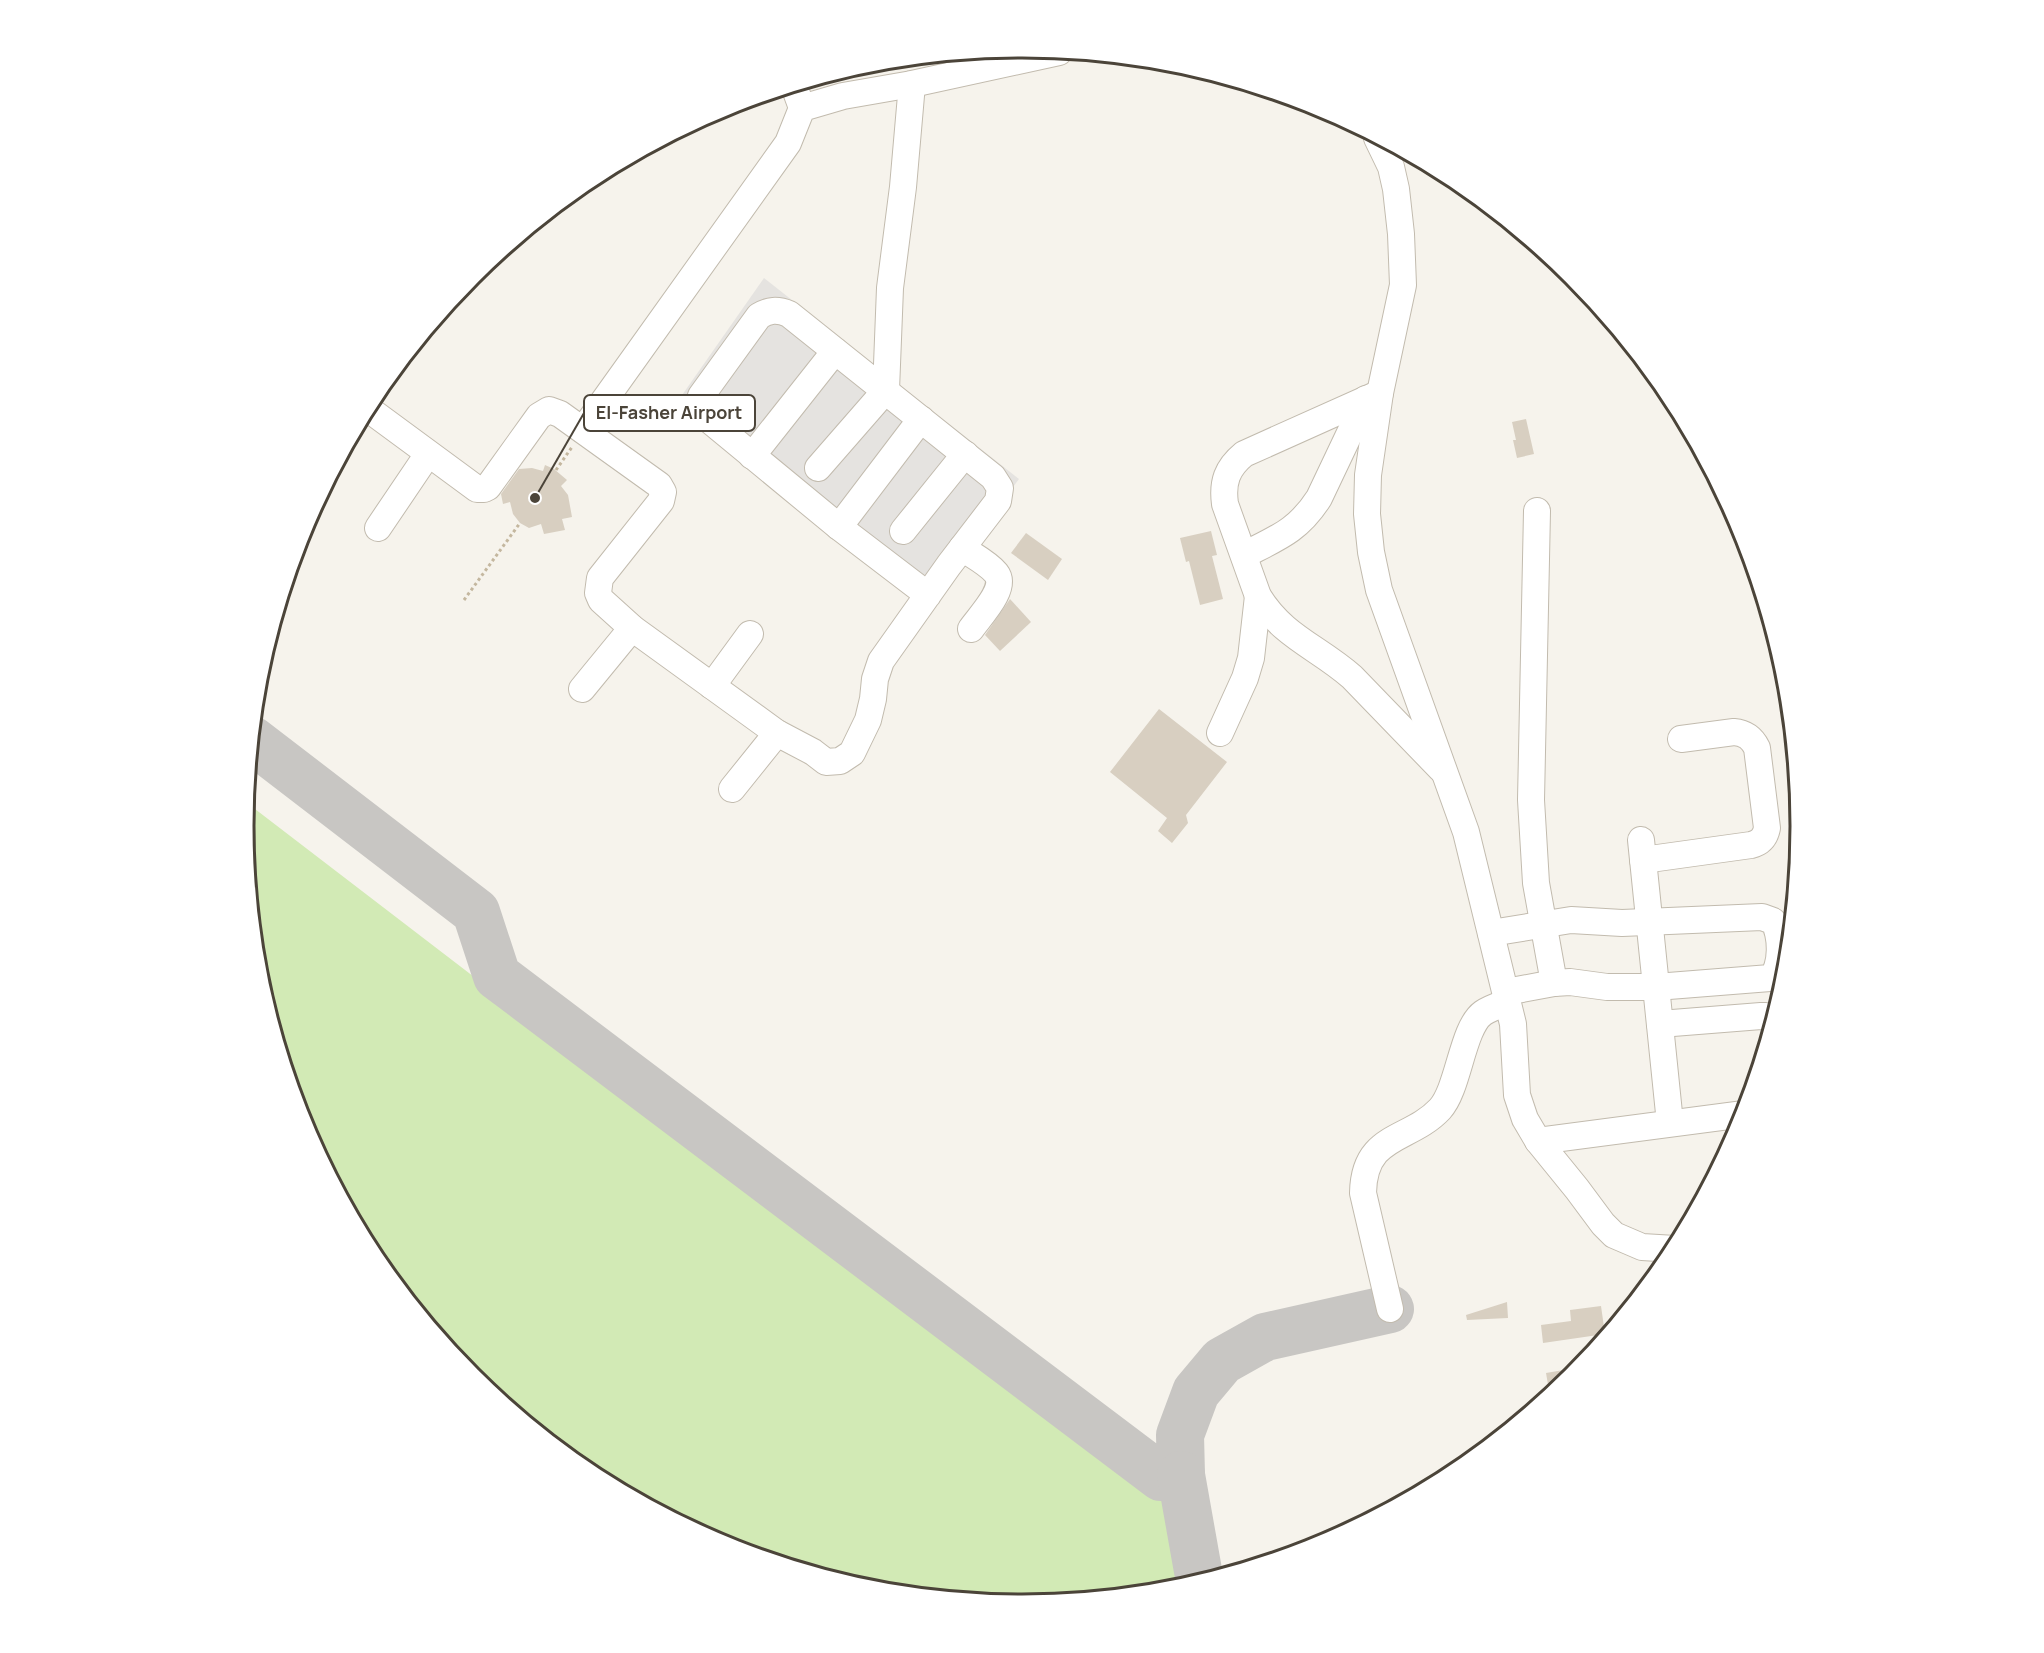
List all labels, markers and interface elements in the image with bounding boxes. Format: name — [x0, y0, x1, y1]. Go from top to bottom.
callout: El-Fasher Airport — [584, 395, 755, 431]
text: El-Fasher Airport — [596, 400, 742, 424]

